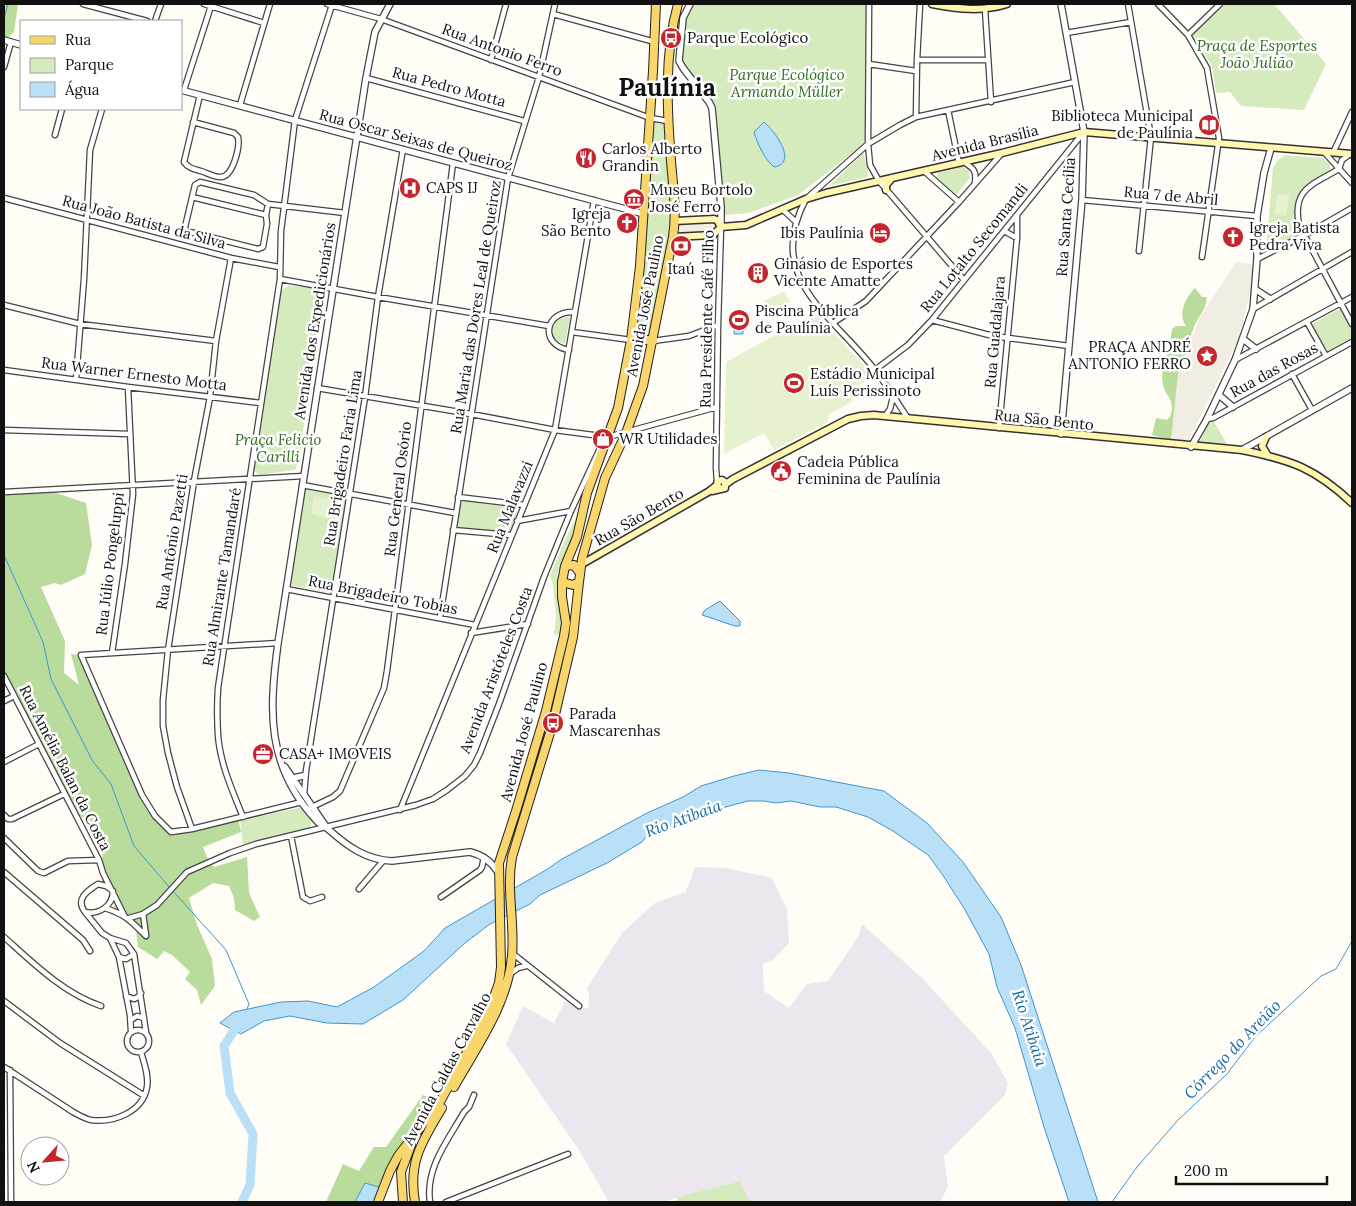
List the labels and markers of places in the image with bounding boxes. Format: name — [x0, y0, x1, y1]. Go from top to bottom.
bus stop icon: Parque Ecológico — [659, 26, 683, 50]
place label: Parque Ecológico — [687, 28, 808, 47]
place label: Biblioteca Municipal de Paulínia — [1051, 106, 1193, 142]
library icon: Biblioteca Municipal de Paulínia — [1197, 113, 1221, 137]
place label: Carlos Alberto Grandin — [602, 139, 702, 175]
restaurant icon: Carlos Alberto Grandin — [574, 146, 598, 170]
hospital icon: CAPS IJ — [398, 176, 422, 200]
place label: CAPS IJ — [426, 178, 478, 197]
place label: Museu Bortolo José Ferro — [649, 180, 753, 216]
museum icon: Museu Bortolo José Ferro — [622, 187, 646, 211]
place label: Igreja São Bento — [541, 204, 611, 240]
church icon: Igreja São Bento — [615, 211, 639, 235]
place label: Igreja Batista Pedra Viva — [1249, 218, 1340, 254]
hotel icon: Ibis Paulínia — [868, 221, 892, 245]
place label: Ibis Paulínia — [780, 223, 864, 242]
church icon: Igreja Batista Pedra Viva — [1221, 225, 1245, 249]
bank icon: Itaú — [669, 234, 693, 258]
place label: Ginásio de Esportes Vicente Amatte — [773, 254, 913, 290]
place label: Itaú — [667, 259, 695, 278]
building icon: Ginásio de Esportes Vicente Amatte — [746, 261, 770, 285]
place label: Piscina Pública de Paulínia — [755, 301, 859, 337]
sports icon: Piscina Pública de Paulínia — [727, 308, 751, 332]
place label: PRAÇA ANDRÉ ANTONIO FERRO — [1067, 337, 1191, 373]
place icon: PRAÇA ANDRÉ ANTONIO FERRO — [1195, 344, 1219, 368]
place label: Estádio Municipal Luís Perissinoto — [810, 364, 935, 400]
sports icon: Estádio Municipal Luís Perissinoto — [782, 371, 806, 395]
shop icon: WR Utilidades — [591, 427, 615, 451]
place label: WR Utilidades — [619, 429, 718, 448]
place label: Cadeia Pública Feminina de Paulínia — [797, 452, 941, 488]
public building icon: Cadeia Pública Feminina de Paulínia — [769, 459, 793, 483]
place label: Parada Mascarenhas — [569, 704, 660, 740]
bus stop icon: Parada Mascarenhas — [541, 711, 565, 735]
office icon: CASA+ IMOVEIS — [251, 742, 275, 766]
place label: CASA+ IMOVEIS — [279, 744, 392, 763]

